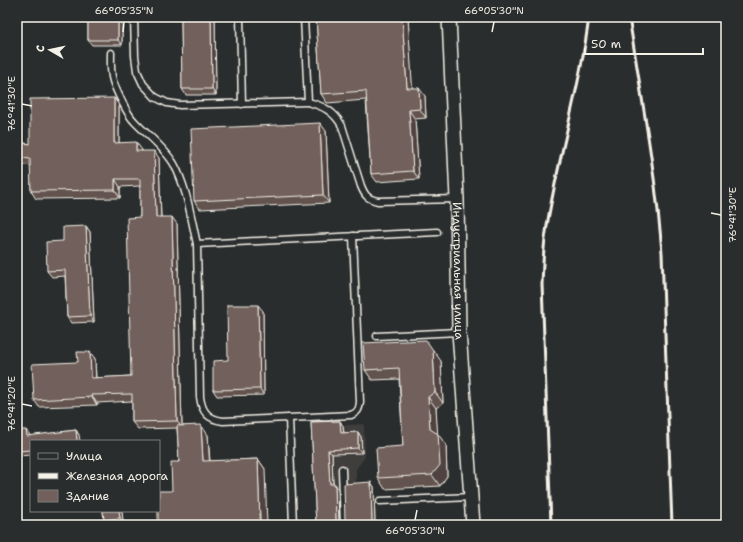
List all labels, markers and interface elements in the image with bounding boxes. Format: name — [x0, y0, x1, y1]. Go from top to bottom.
text: 66°05'35"N — [95, 4, 153, 17]
text: 66°05'30"N — [464, 4, 524, 17]
north arrow — [30, 30, 70, 70]
scale bar — [585, 30, 703, 56]
text: 50 m — [591, 36, 621, 52]
text: С — [33, 44, 49, 53]
text: 76°41'30"E — [5, 76, 18, 132]
text: 76°41'30"E — [726, 187, 739, 243]
street label: Индустриальная улица — [449, 202, 468, 341]
text: 76°41'20"E — [5, 376, 18, 432]
legend — [30, 440, 160, 512]
text: Улица — [66, 448, 103, 464]
text: Железная дорога — [66, 468, 169, 484]
text: Здание — [66, 488, 110, 504]
text: 66°05'30"N — [385, 524, 445, 537]

